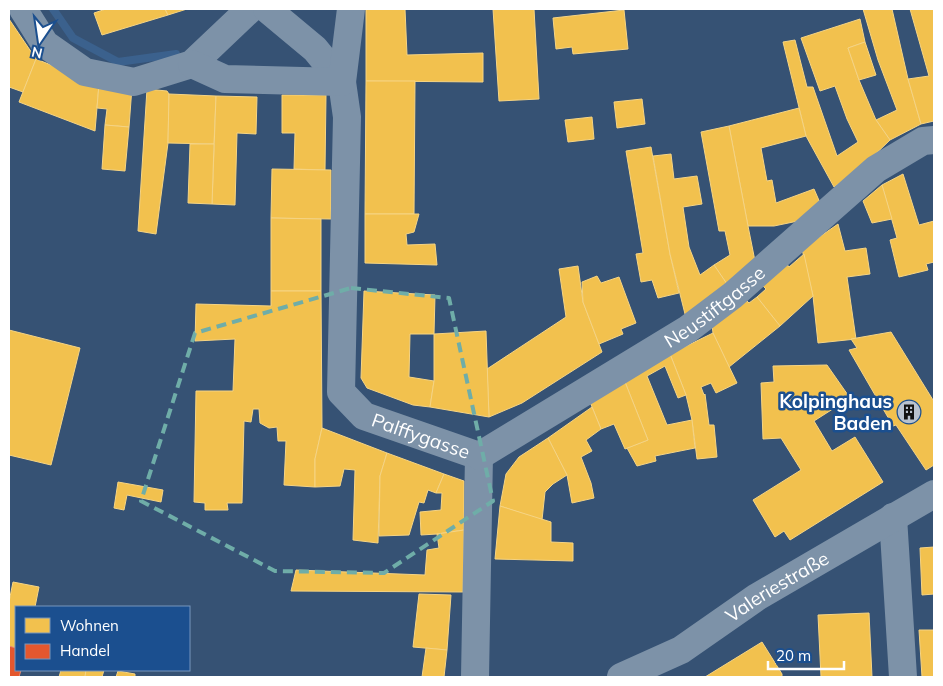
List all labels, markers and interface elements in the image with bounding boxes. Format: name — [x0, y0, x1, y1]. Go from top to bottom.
north arrow — [15, 15, 65, 65]
text: N — [30, 43, 44, 63]
street label: Neustiftgasse — [660, 261, 770, 353]
place label: Kolpinghaus Baden — [779, 389, 892, 435]
building icon: Kolpinghaus Baden — [896, 399, 922, 425]
street label: Palffygasse — [369, 408, 473, 464]
street label: Valeriestraße — [721, 546, 833, 627]
legend — [15, 606, 190, 671]
text: Wohnen — [60, 616, 119, 635]
scale bar — [768, 638, 844, 670]
text: Handel — [60, 641, 110, 660]
text: 20 m — [776, 646, 811, 665]

